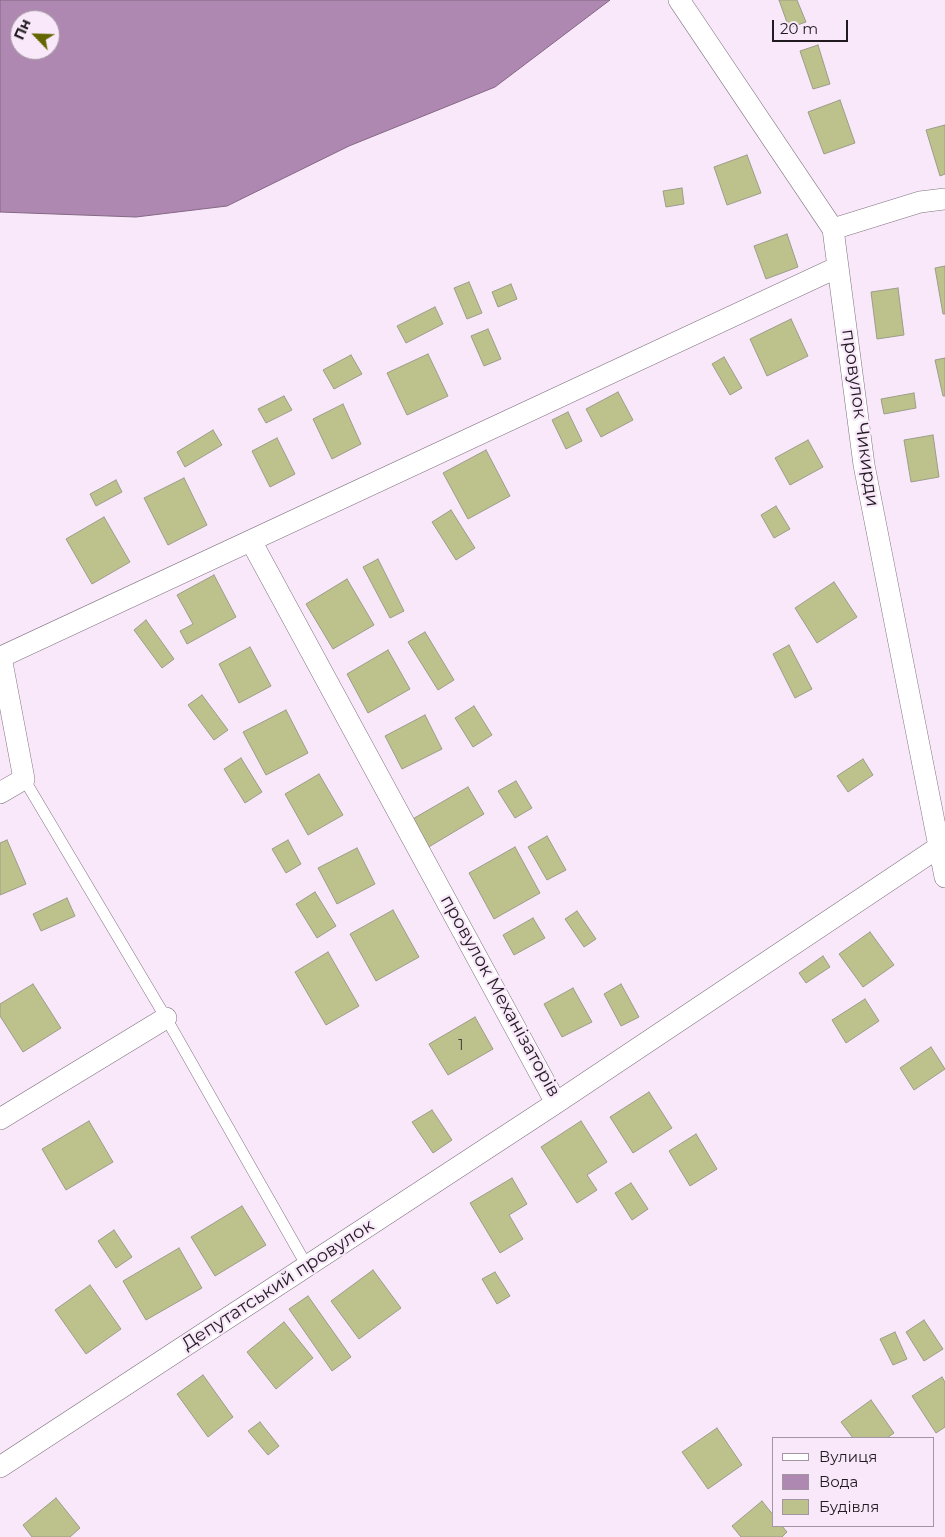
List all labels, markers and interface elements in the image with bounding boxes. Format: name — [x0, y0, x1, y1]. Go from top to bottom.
north arrow — [10, 10, 60, 60]
scale bar — [775, 10, 851, 42]
text: Пн — [10, 16, 35, 43]
text: 20 m — [780, 19, 818, 38]
street label: провулок Чикирди — [837, 328, 883, 508]
street label: провулок Механізаторів — [435, 891, 565, 1101]
house number: 1 — [458, 1037, 464, 1055]
street label: Депутатський провулок — [178, 1215, 378, 1355]
legend — [772, 1437, 935, 1527]
text: Вулиця — [819, 1447, 877, 1466]
text: Вода — [819, 1472, 858, 1491]
text: Будівля — [819, 1497, 879, 1516]

